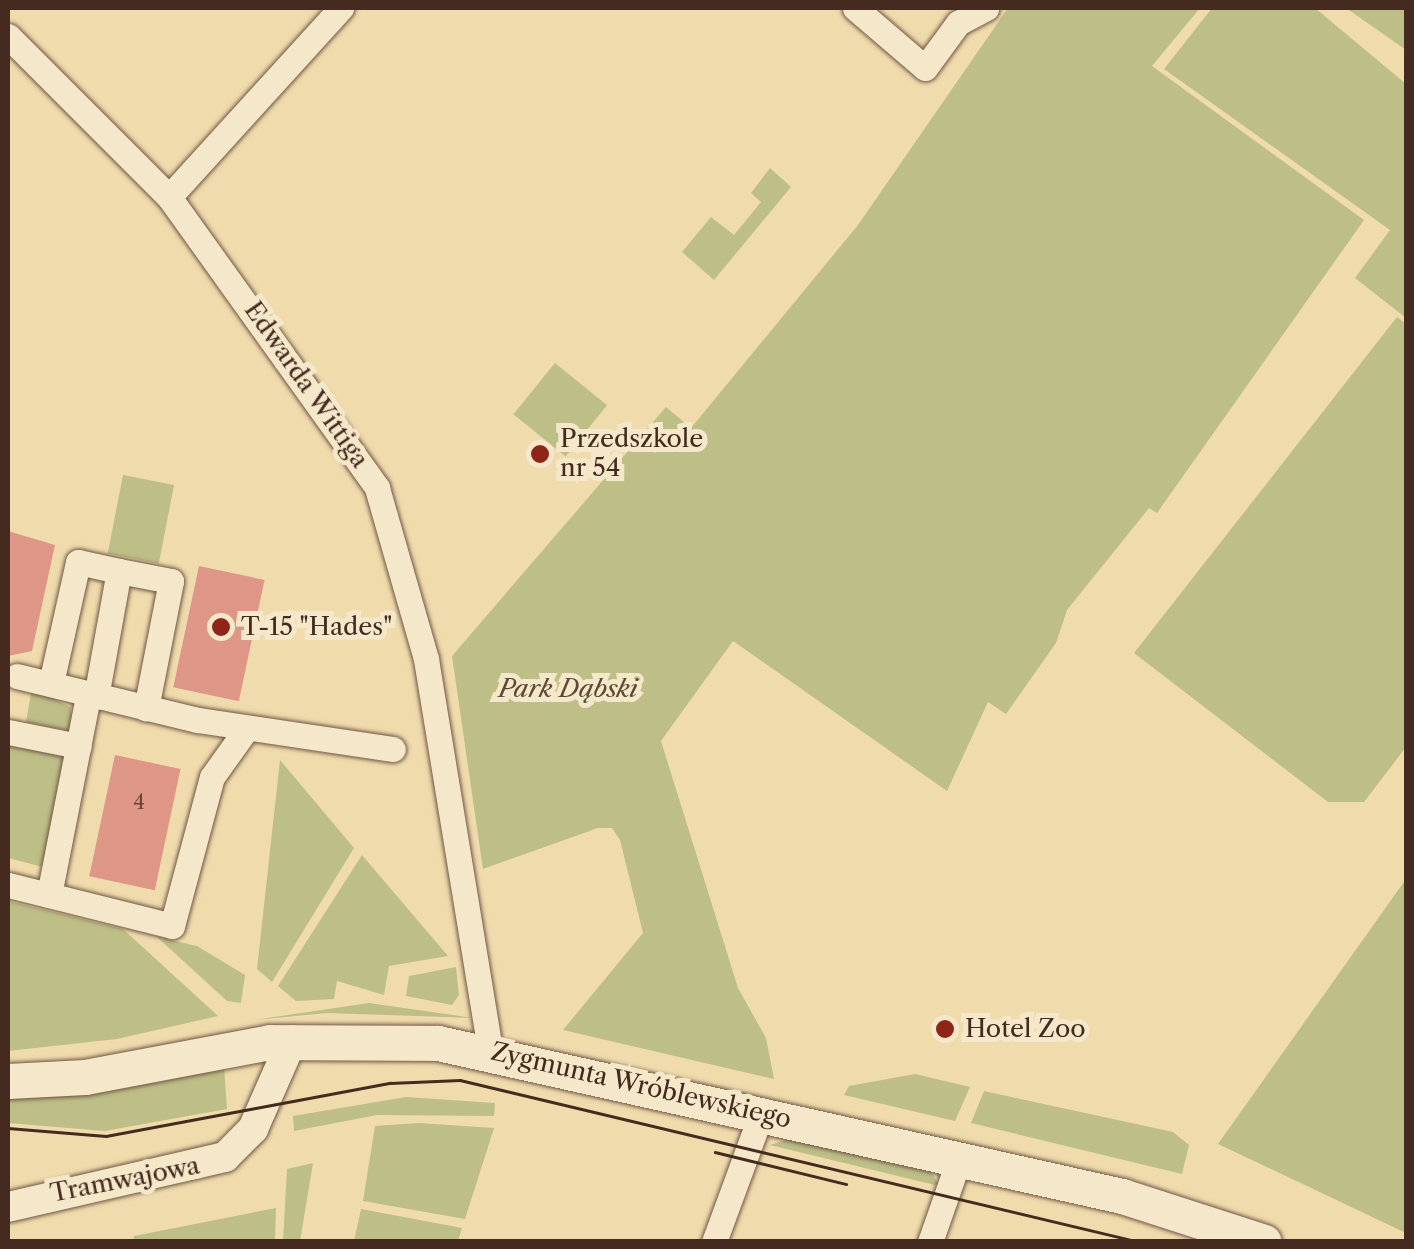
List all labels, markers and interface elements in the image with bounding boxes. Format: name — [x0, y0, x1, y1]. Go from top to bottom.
street label: Edwarda Wittiga — [237, 296, 375, 474]
place label: Przedszkole nr 54 — [560, 425, 703, 484]
marker: Przedszkole nr 54 — [529, 443, 551, 465]
place label: T-15 "Hades" — [241, 612, 393, 642]
marker: T-15 "Hades" — [210, 616, 232, 638]
park label: Park Dąbski — [499, 674, 637, 704]
house number: 4 — [133, 790, 145, 814]
place label: Hotel Zoo — [965, 1014, 1086, 1044]
marker: Hotel Zoo — [934, 1018, 956, 1040]
street label: Zygmunta Wróblewskiego — [487, 1037, 795, 1135]
street label: Tramwajowa — [48, 1151, 202, 1209]

